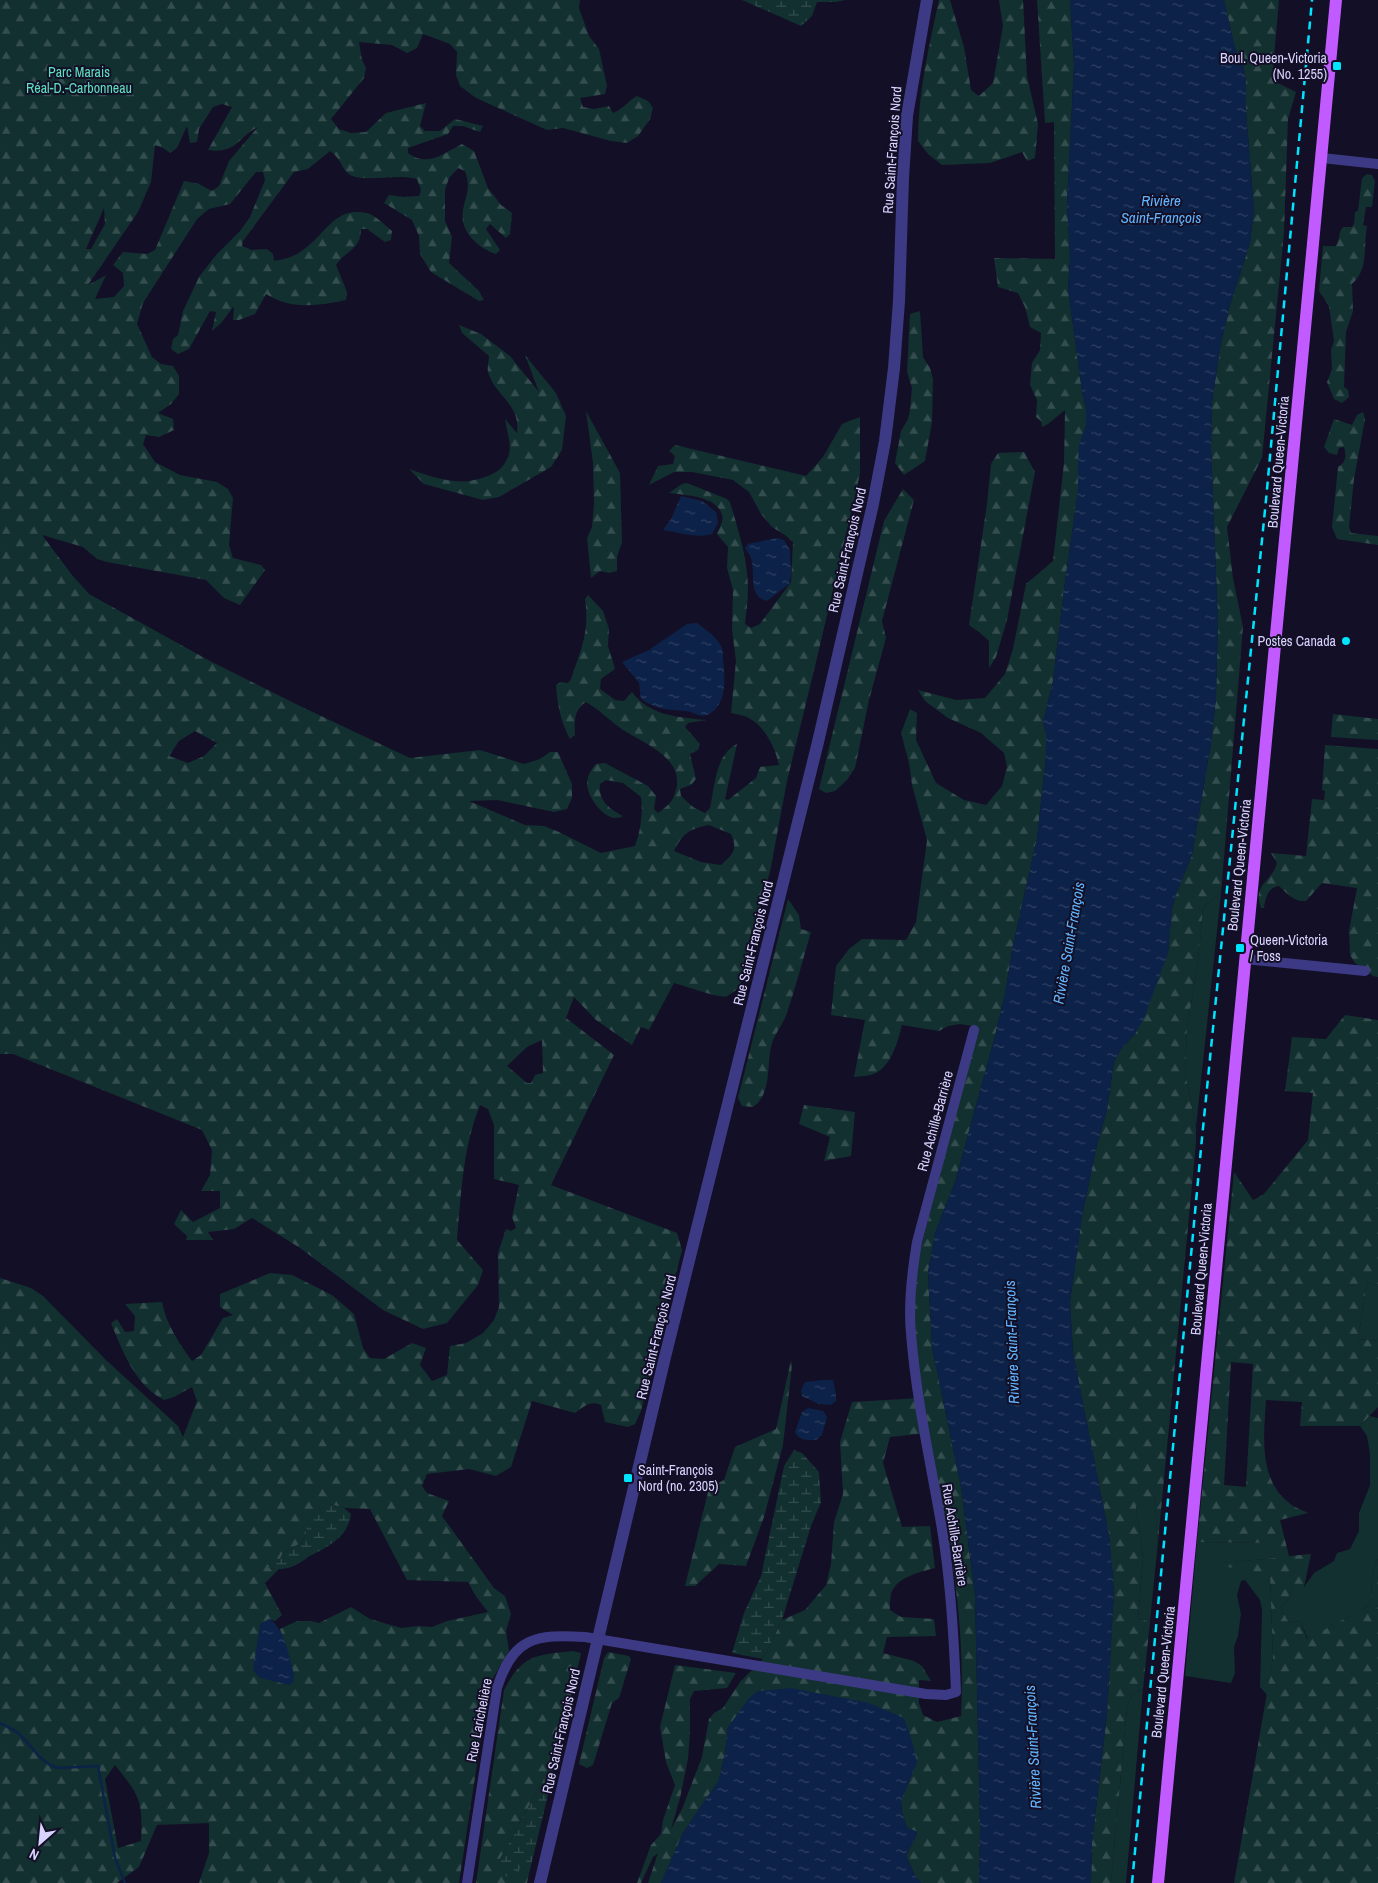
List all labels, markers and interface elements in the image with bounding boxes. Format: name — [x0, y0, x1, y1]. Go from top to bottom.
place label: Boul. Queen-Victoria (No. 1255) — [1220, 49, 1328, 83]
marker: Boul. Queen-Victoria (No. 1255) — [1331, 60, 1343, 72]
park label: Parc Marais Réal-D.-Carbonneau — [26, 63, 132, 97]
street label: Rue Saint-François Nord — [879, 86, 905, 214]
water label: Rivière Saint-François — [1121, 190, 1201, 228]
street label: Boulevard Queen-Victoria — [1263, 395, 1293, 529]
street label: Rue Saint-François Nord — [824, 486, 870, 614]
place label: Postes Canada — [1258, 632, 1337, 650]
marker: Postes Canada — [1340, 635, 1352, 647]
street label: Boulevard Queen-Victoria — [1223, 798, 1255, 932]
street label: Rue Saint-François Nord — [729, 879, 777, 1007]
water label: Rivière Saint-François — [1047, 880, 1090, 1006]
place label: Queen-Victoria / Foss — [1250, 931, 1328, 965]
marker: Queen-Victoria / Foss — [1234, 942, 1246, 954]
street label: Rue Achille-Barrière — [913, 1069, 957, 1173]
street label: Boulevard Queen-Victoria — [1186, 1202, 1216, 1336]
street label: Rue Saint-François Nord — [632, 1273, 680, 1401]
water label: Rivière Saint-François — [999, 1280, 1024, 1404]
place label: Saint-François Nord (no. 2305) — [638, 1461, 719, 1495]
marker: Saint-François Nord (no. 2305) — [622, 1472, 634, 1484]
street label: Rue Achille-Barrière — [938, 1483, 972, 1587]
street label: Boulevard Queen-Victoria — [1147, 1605, 1179, 1739]
street label: Rue Saint-François Nord — [538, 1667, 584, 1795]
street label: Rue Larichelière — [462, 1677, 496, 1763]
water label: Rivière Saint-François — [1019, 1685, 1046, 1809]
north arrow — [15, 1818, 65, 1868]
text: N — [26, 1845, 42, 1864]

